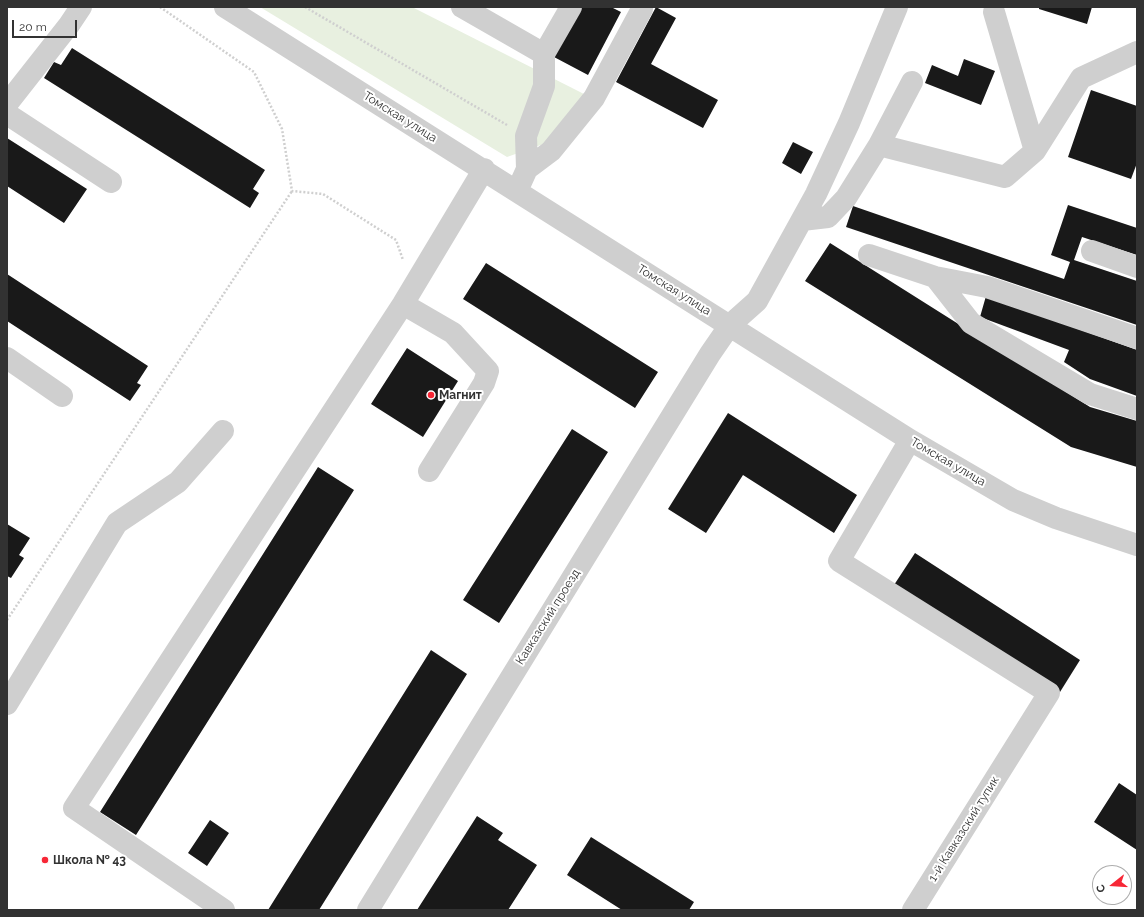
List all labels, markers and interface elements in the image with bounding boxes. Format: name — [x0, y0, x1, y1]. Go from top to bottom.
scale bar — [14, 12, 79, 38]
text: 20 m — [19, 20, 47, 34]
street label: Томская улица — [361, 89, 439, 145]
street label: Томская улица — [635, 262, 713, 318]
place label: Магнит — [439, 388, 482, 402]
marker: Магнит — [426, 390, 436, 400]
street label: Томская улица — [908, 435, 988, 489]
street label: Кавказский проезд — [513, 567, 583, 667]
street label: 1-й Кавказский тупик — [926, 774, 1002, 884]
place label: Школа № 43 — [53, 853, 126, 867]
marker: Школа № 43 — [40, 855, 50, 865]
north arrow — [1092, 865, 1132, 905]
text: С — [1094, 883, 1108, 894]

